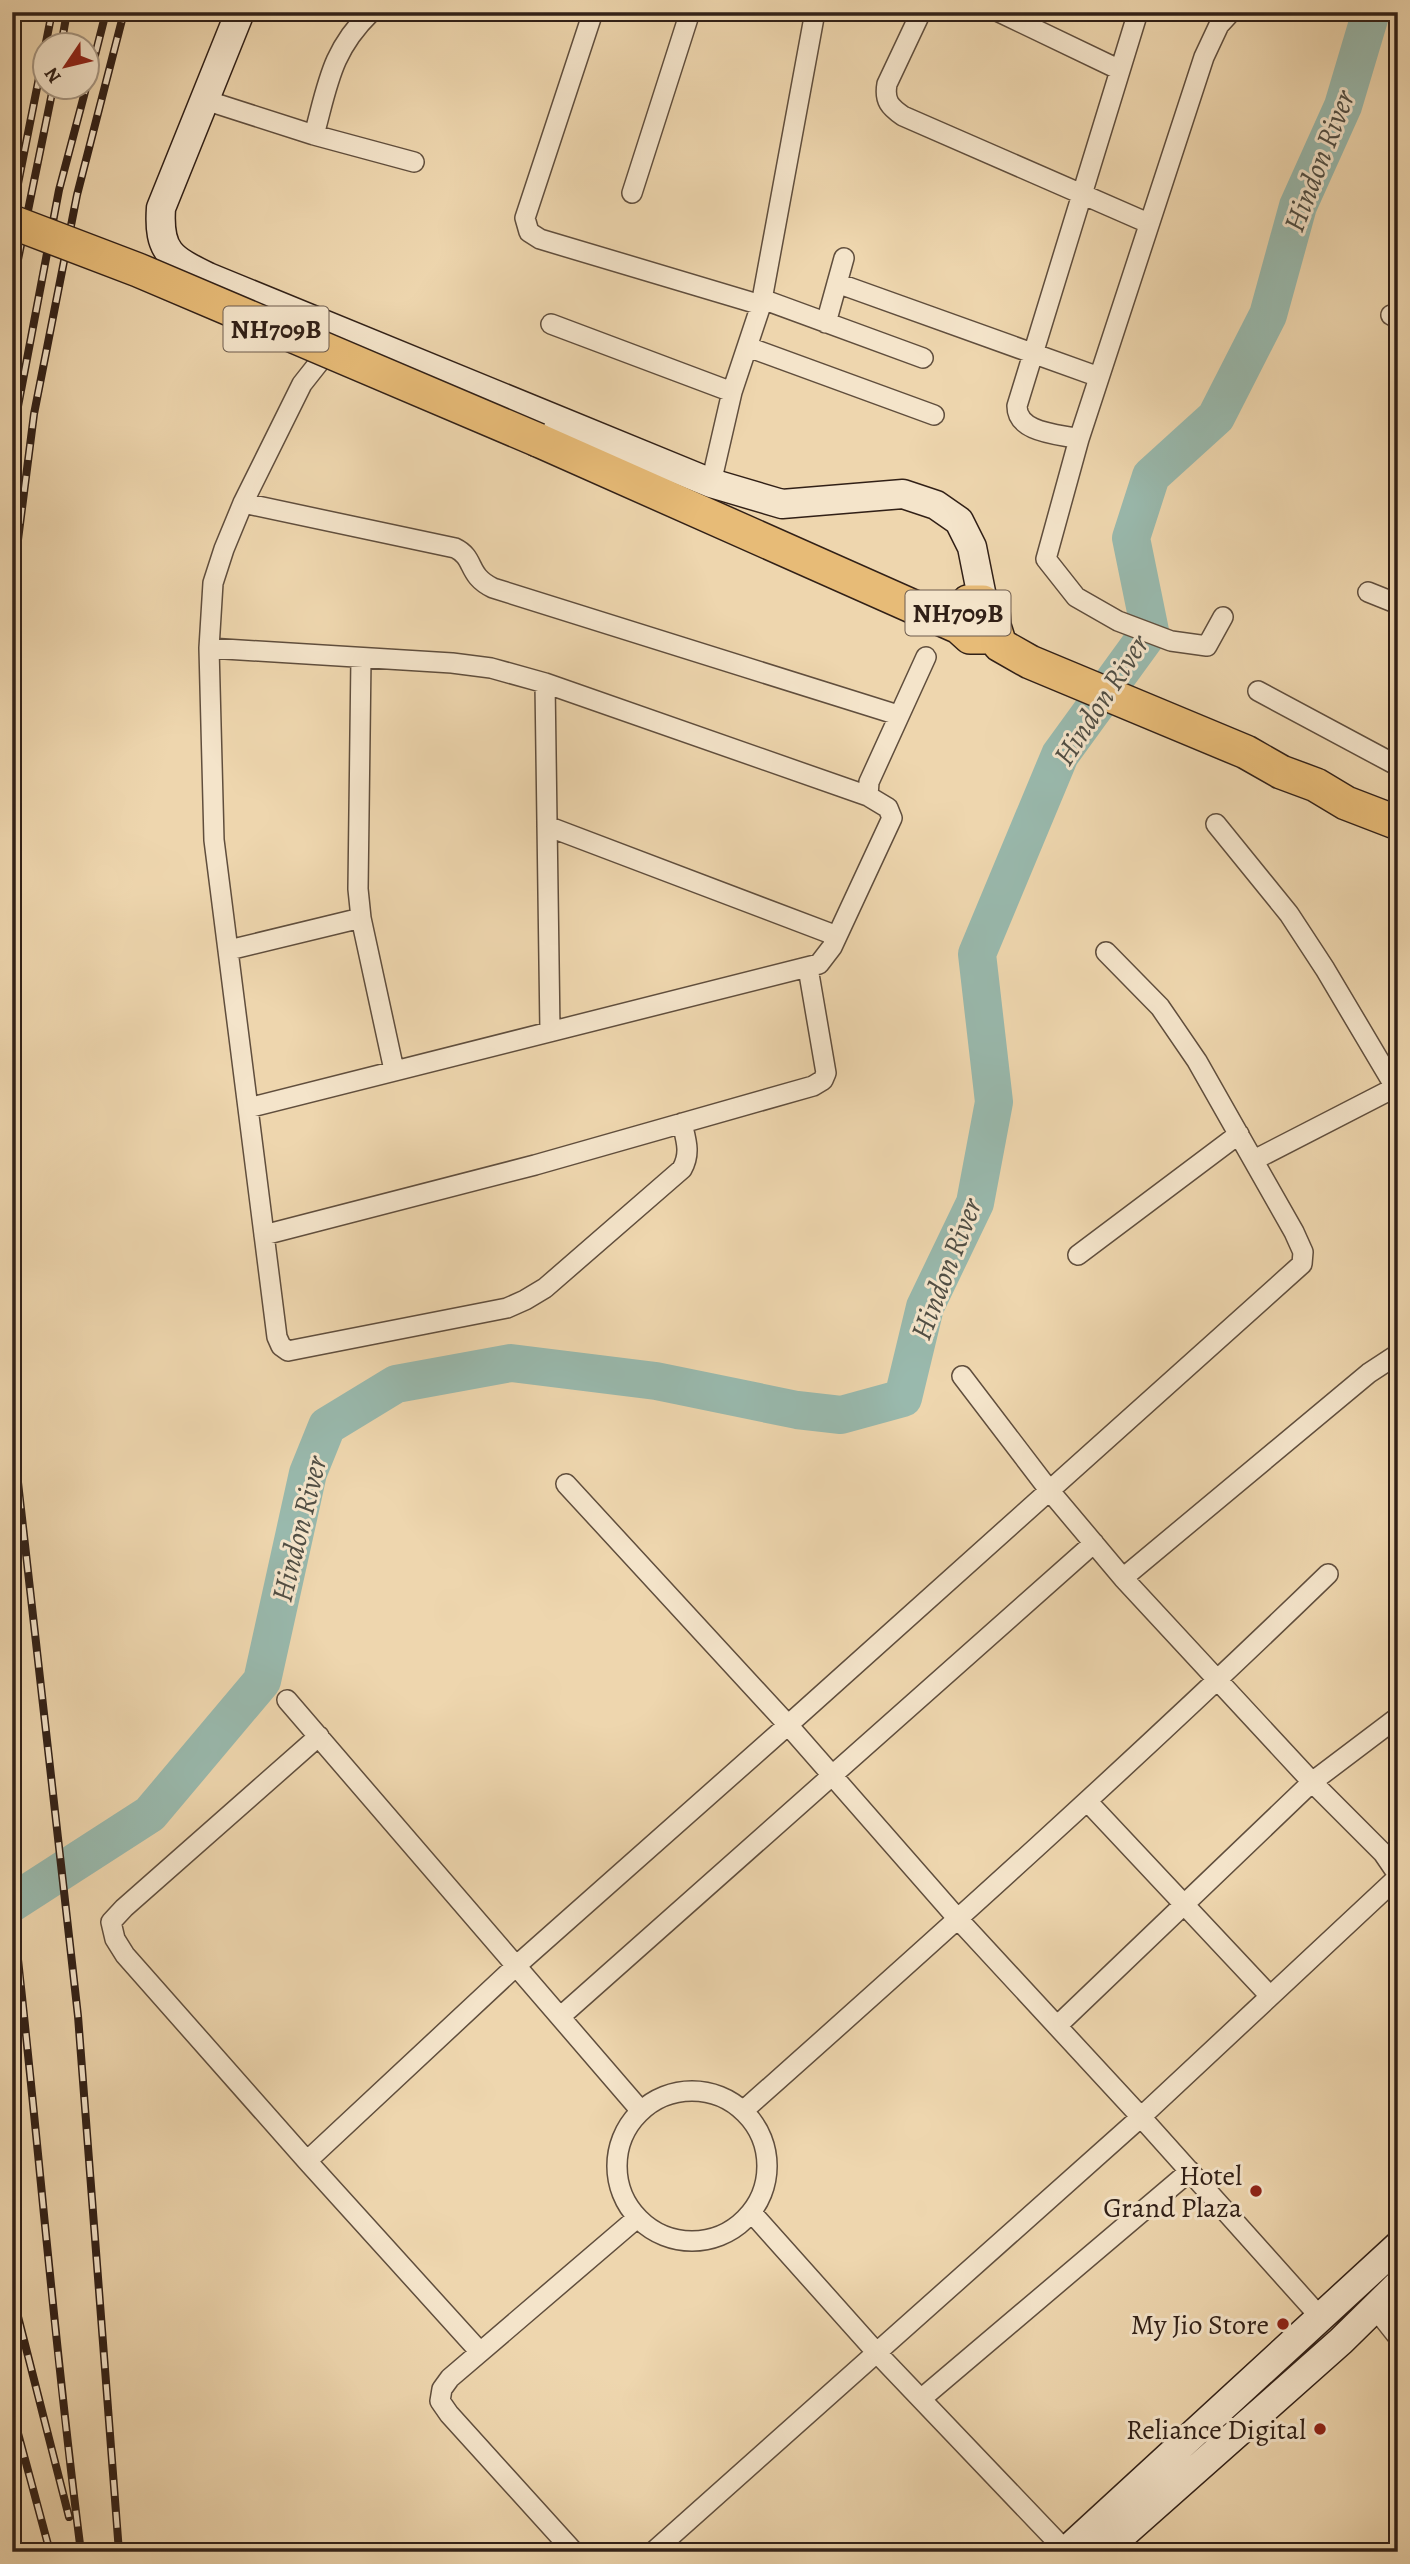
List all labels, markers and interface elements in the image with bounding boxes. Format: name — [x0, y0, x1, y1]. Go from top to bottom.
north arrow — [32, 32, 102, 102]
text: N — [38, 62, 68, 88]
water label: Hindon River — [1274, 83, 1365, 238]
road number: NH709B — [224, 306, 328, 352]
road number: NH709B — [906, 590, 1010, 636]
water label: Hindon River — [1044, 625, 1159, 773]
water label: Hindon River — [901, 1191, 992, 1346]
water label: Hindon River — [262, 1450, 337, 1606]
place label: Hotel Grand Plaza — [1103, 2157, 1242, 2227]
marker: Hotel Grand Plaza — [1248, 2183, 1264, 2199]
place label: My Jio Store — [1131, 2306, 1269, 2344]
marker: My Jio Store — [1275, 2316, 1291, 2332]
place label: Reliance Digital — [1126, 2411, 1306, 2449]
marker: Reliance Digital — [1312, 2421, 1328, 2437]

